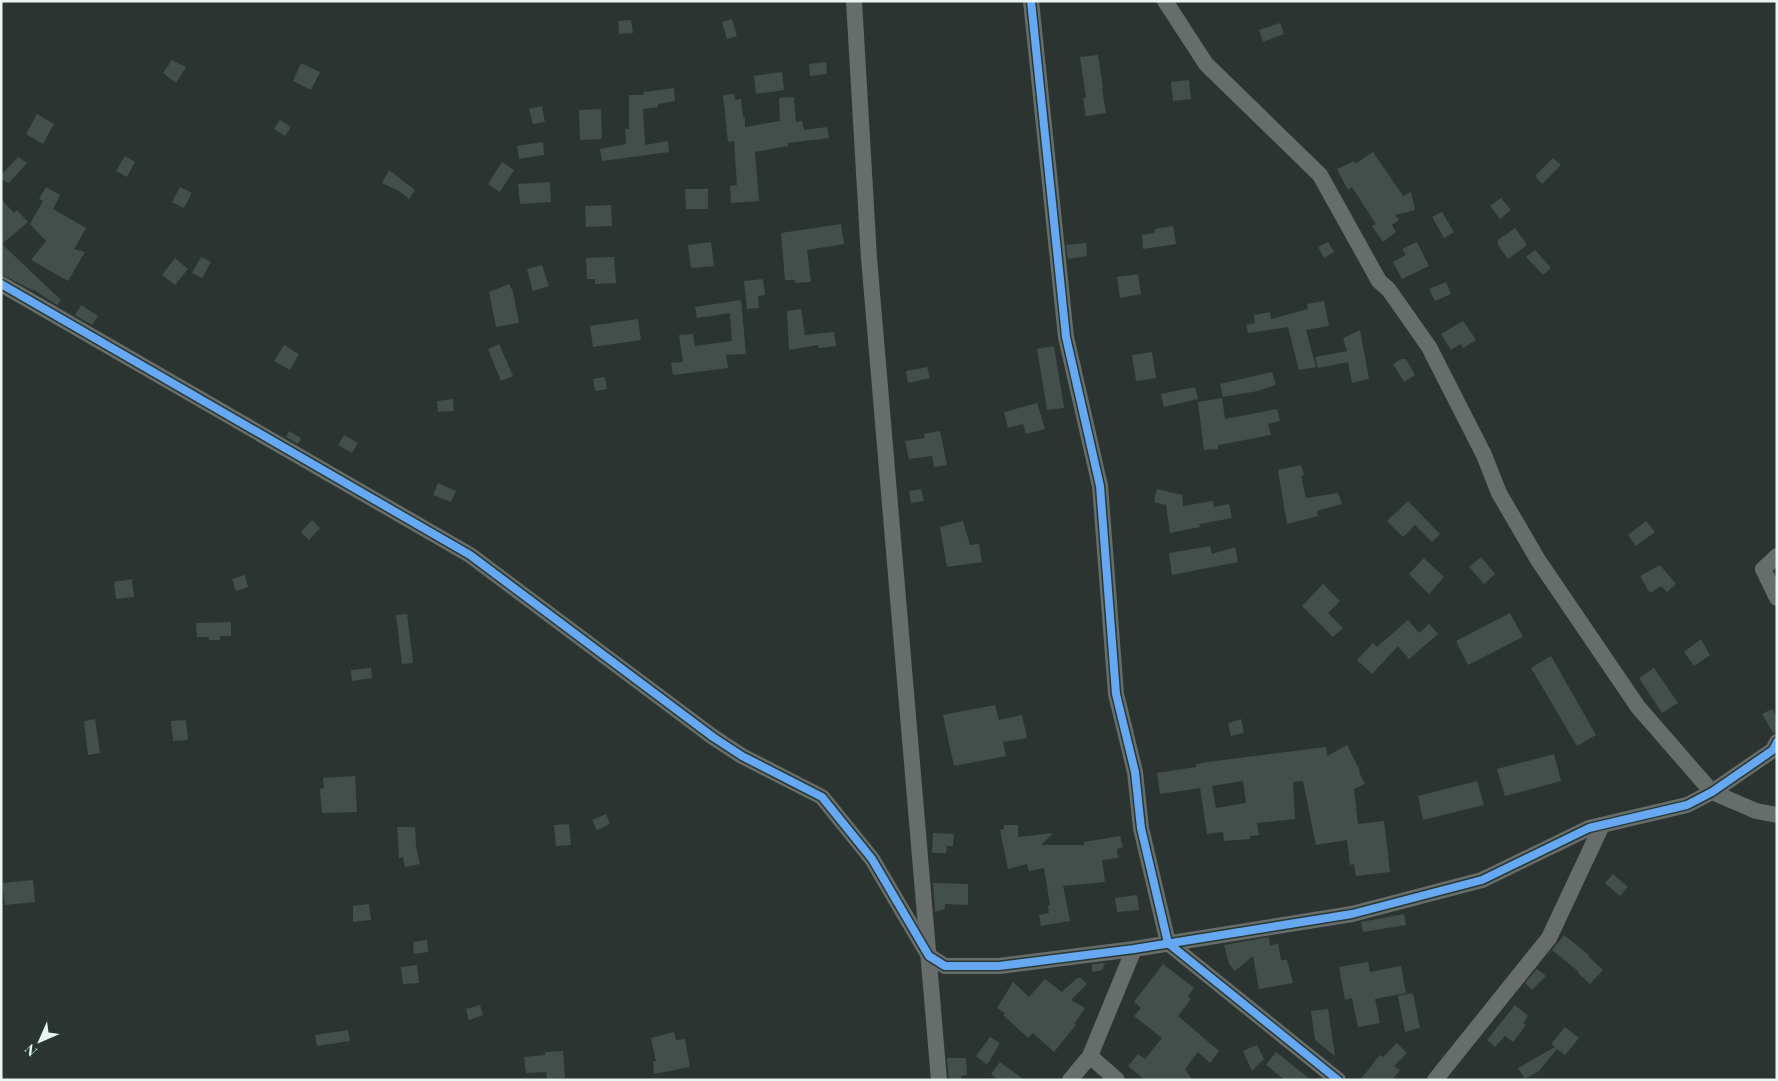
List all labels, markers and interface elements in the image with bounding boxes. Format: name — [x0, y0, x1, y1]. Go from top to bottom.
north arrow — [15, 1016, 65, 1066]
text: N — [20, 1040, 41, 1061]

